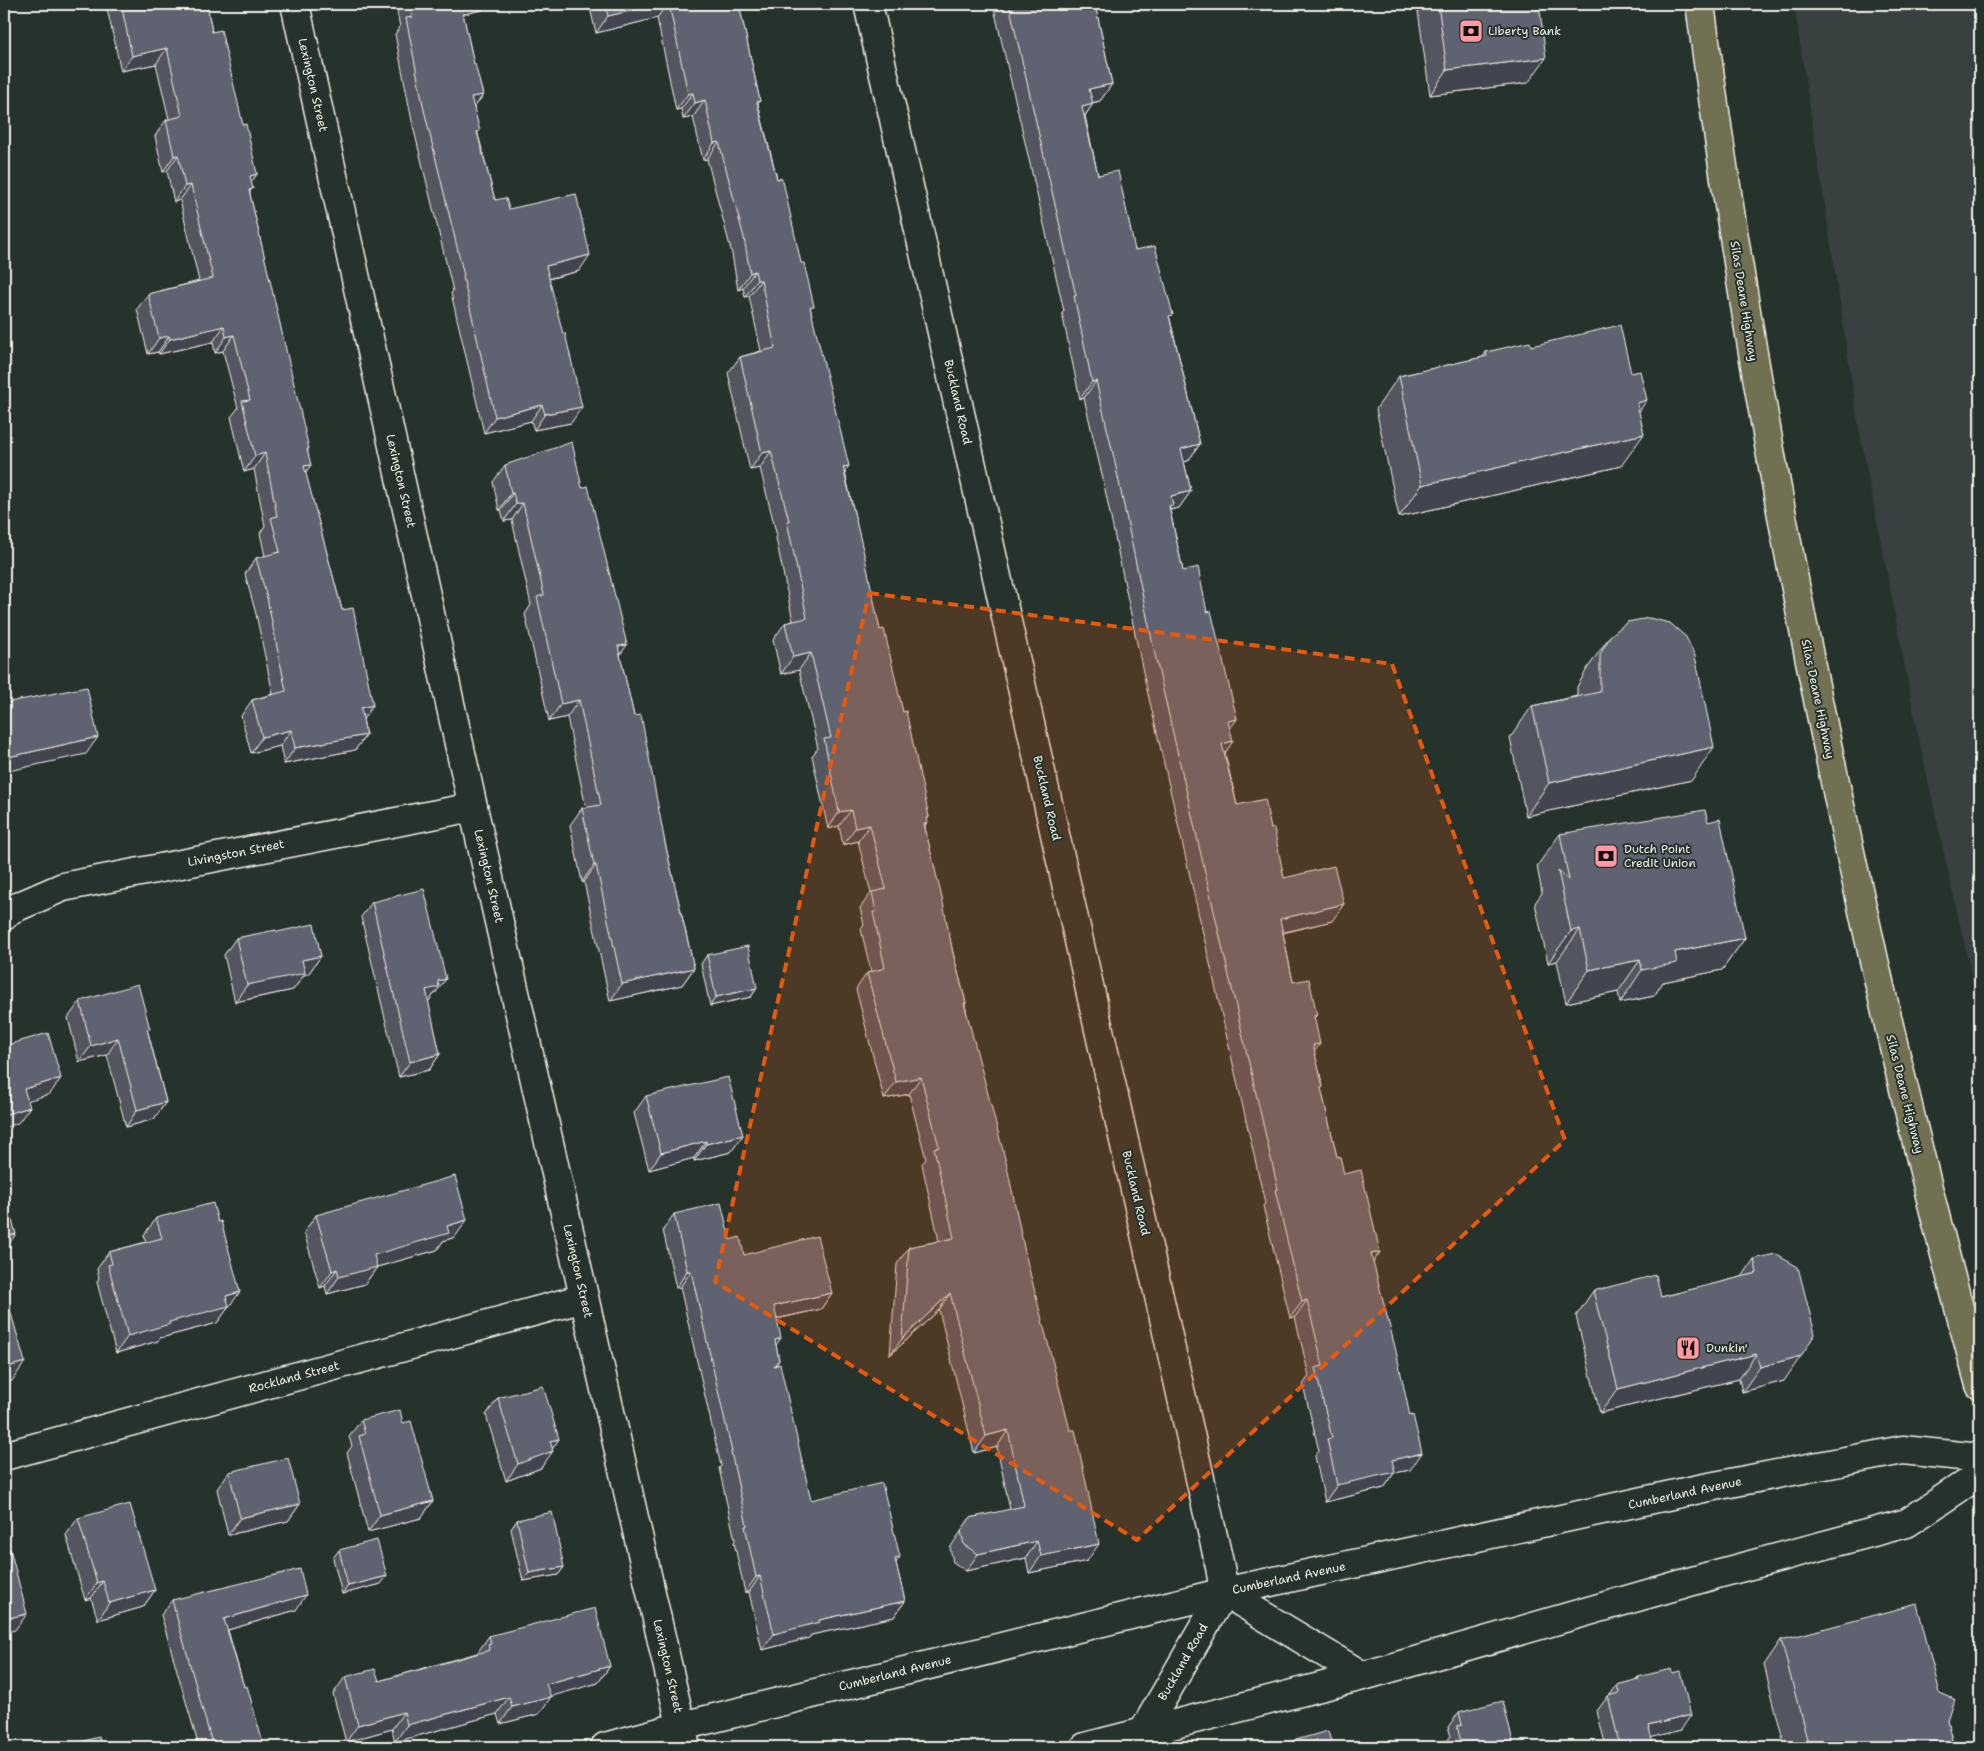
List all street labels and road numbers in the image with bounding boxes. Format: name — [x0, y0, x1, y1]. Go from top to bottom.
street label: Lexington Street — [294, 36, 332, 134]
street label: Silas Deane Highway — [1727, 240, 1761, 363]
street label: Buckland Road — [940, 358, 976, 446]
street label: Lexington Street — [382, 432, 420, 530]
street label: Silas Deane Highway — [1797, 638, 1839, 760]
street label: Buckland Road — [1029, 754, 1065, 842]
street label: Lexington Street — [470, 827, 508, 925]
street label: Livingston Street — [186, 836, 286, 870]
street label: Silas Deane Highway — [1882, 1033, 1928, 1155]
street label: Buckland Road — [1118, 1149, 1154, 1237]
street label: Lexington Street — [559, 1222, 597, 1320]
street label: Rockland Street — [247, 1357, 341, 1397]
street label: Cumberland Avenue — [1627, 1473, 1743, 1513]
street label: Cumberland Avenue — [1231, 1558, 1347, 1598]
street label: Lexington Street — [649, 1617, 687, 1715]
street label: Buckland Road — [1154, 1620, 1212, 1703]
street label: Cumberland Avenue — [837, 1651, 953, 1695]

